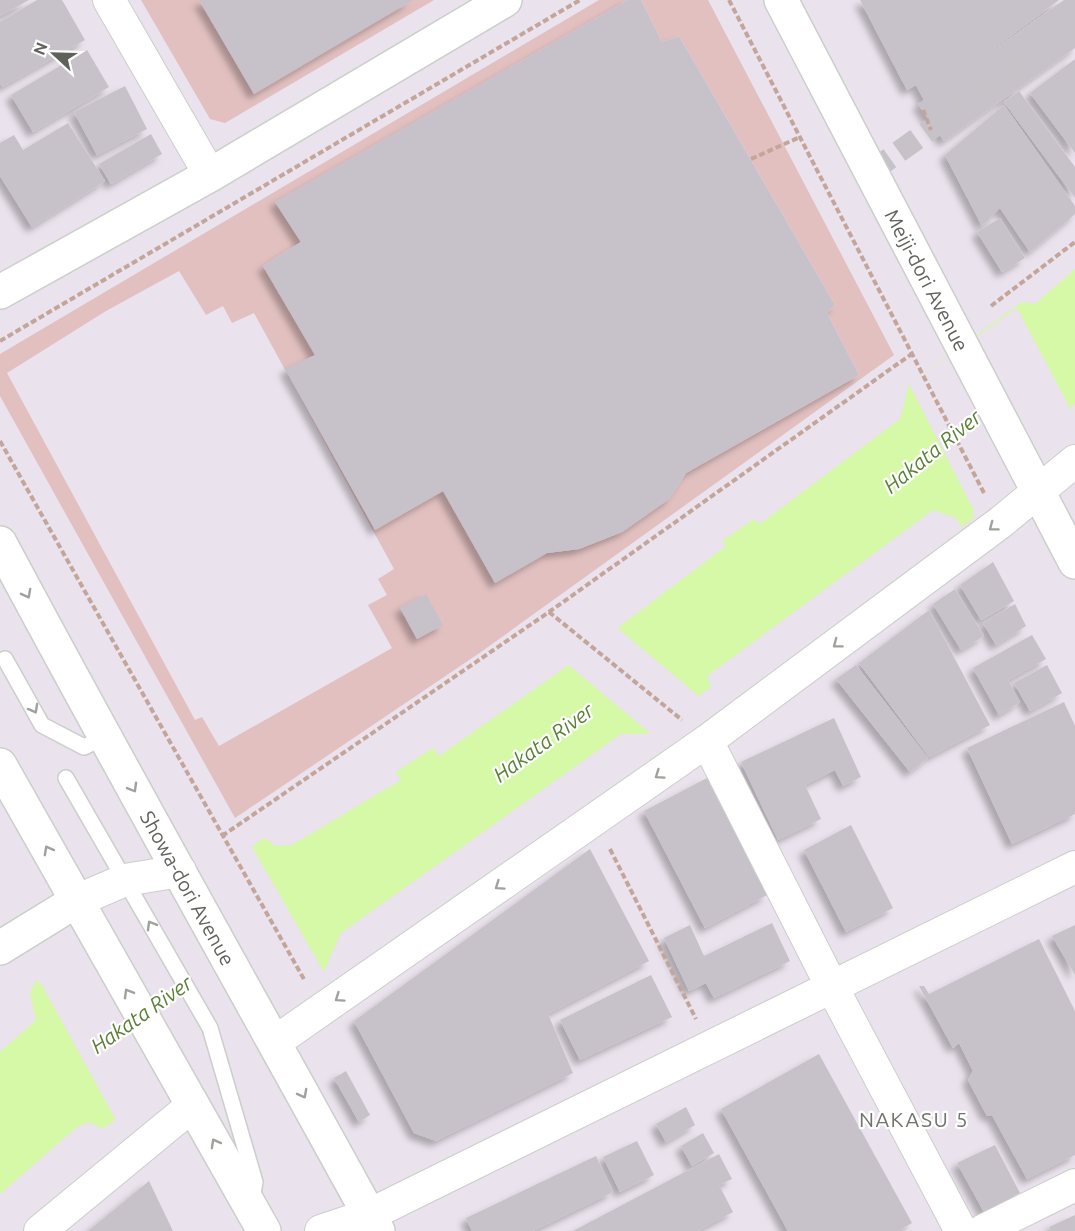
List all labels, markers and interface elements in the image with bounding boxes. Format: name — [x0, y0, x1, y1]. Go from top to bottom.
north arrow — [24, 24, 84, 84]
text: N — [30, 39, 51, 57]
street label: Meiji-dori Avenue — [881, 205, 974, 355]
water label: Hakata River — [879, 404, 986, 498]
one-way arrow — [989, 520, 1000, 531]
one-way arrow — [20, 588, 31, 599]
one-way arrow — [832, 637, 843, 648]
water label: Hakata River — [488, 697, 599, 786]
one-way arrow — [26, 703, 38, 714]
one-way arrow — [655, 768, 666, 779]
one-way arrow — [125, 782, 137, 793]
street label: Showa-dori Avenue — [136, 807, 240, 969]
one-way arrow — [44, 845, 55, 856]
one-way arrow — [495, 879, 506, 890]
one-way arrow — [146, 921, 158, 931]
water label: Hakata River — [86, 970, 197, 1058]
one-way arrow — [124, 989, 135, 999]
one-way arrow — [335, 991, 346, 1002]
one-way arrow — [296, 1087, 307, 1098]
district label: NAKASU 5 — [859, 1107, 969, 1131]
one-way arrow — [211, 1139, 222, 1149]

